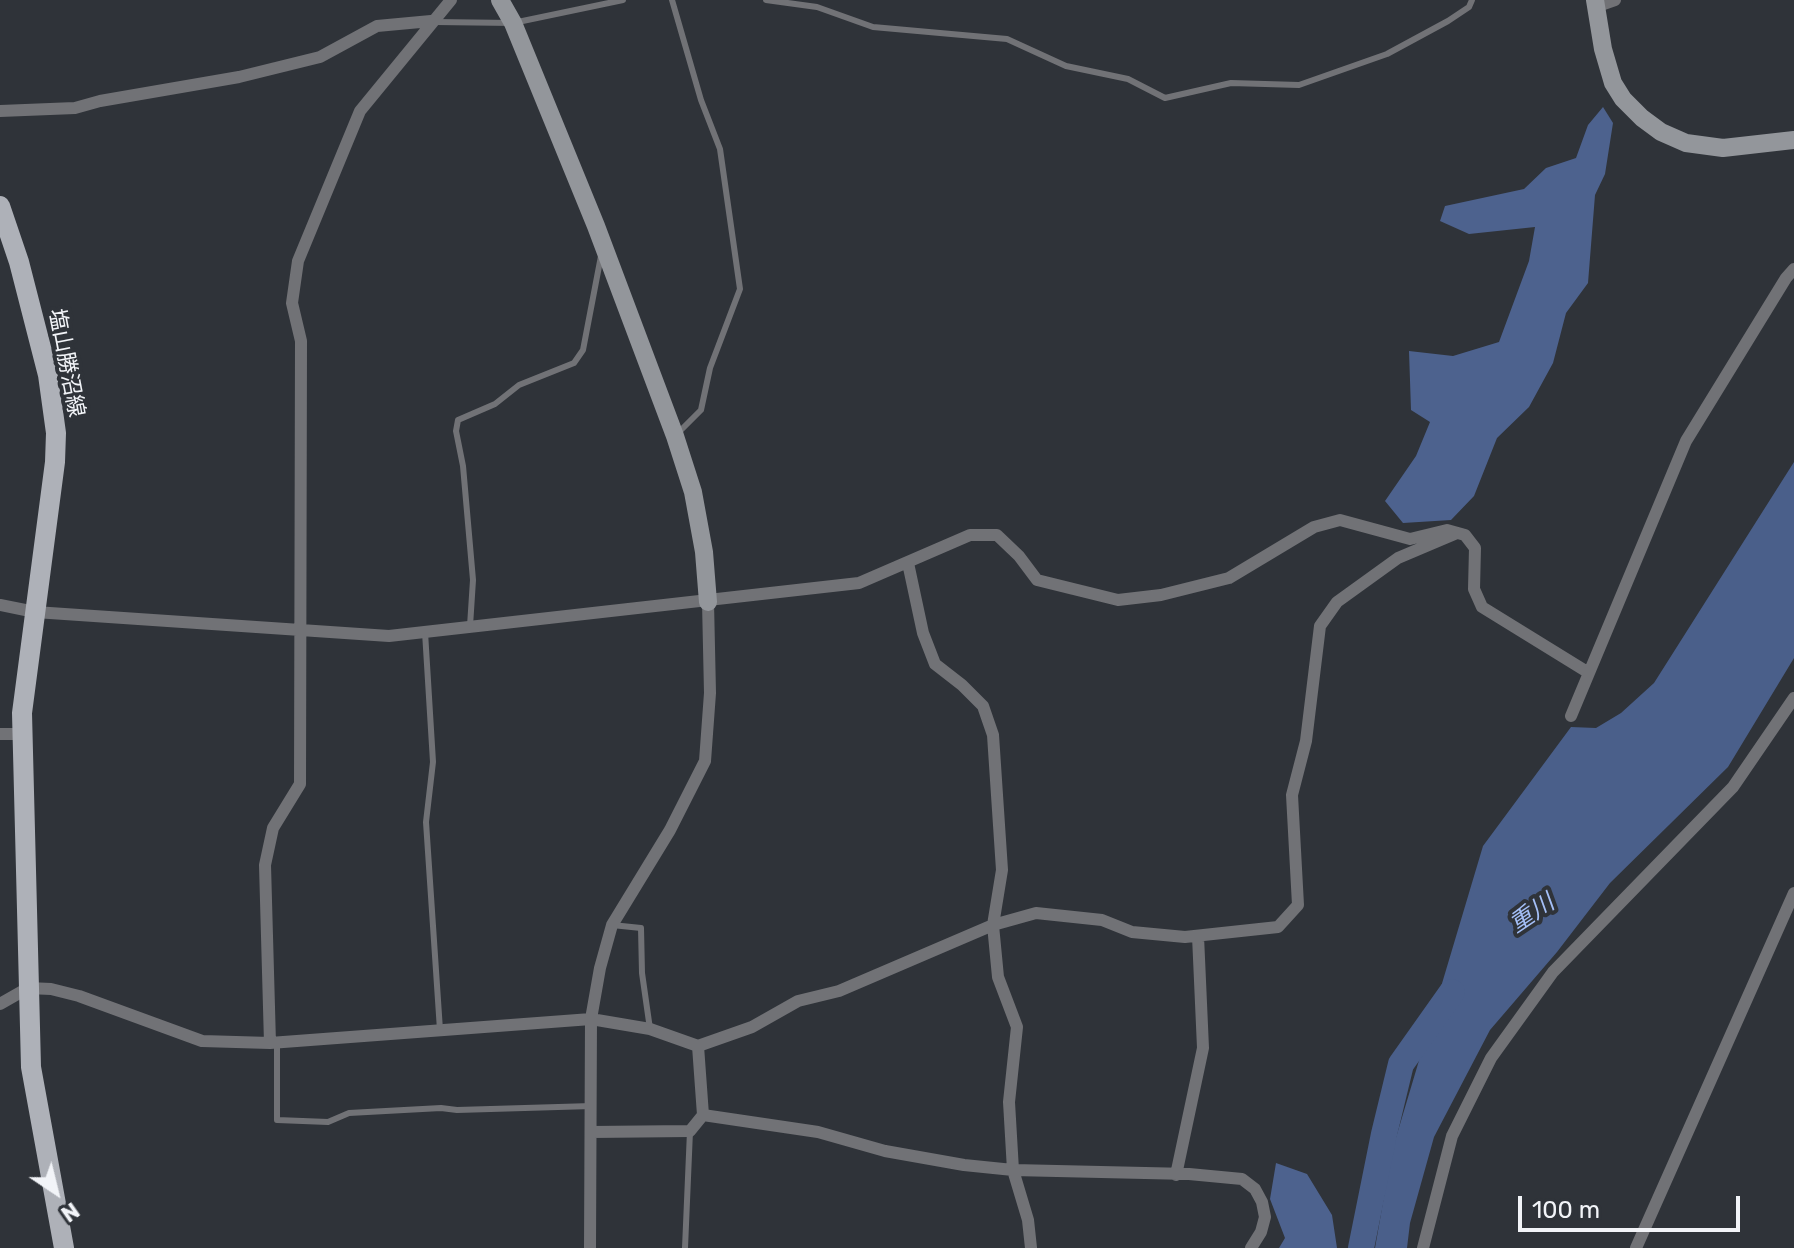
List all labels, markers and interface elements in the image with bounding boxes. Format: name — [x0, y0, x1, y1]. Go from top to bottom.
street label: 塩山勝沼線 — [43, 306, 89, 420]
water label: 重川 — [1504, 889, 1560, 939]
north arrow — [16, 1152, 96, 1232]
scale bar — [1522, 1180, 1744, 1230]
text: N — [56, 1196, 84, 1228]
text: 100 m — [1532, 1196, 1600, 1224]

